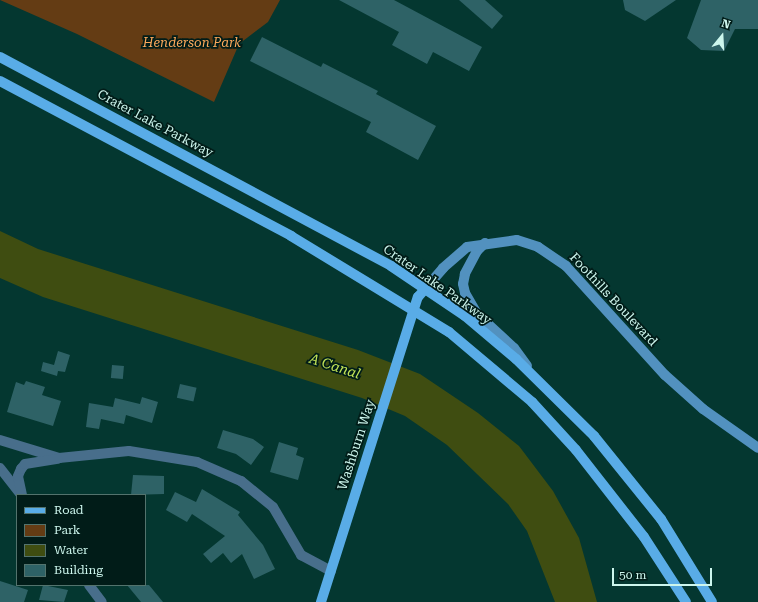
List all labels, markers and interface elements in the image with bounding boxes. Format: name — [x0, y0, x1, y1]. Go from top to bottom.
north arrow — [702, 16, 742, 56]
text: N — [720, 17, 732, 32]
park label: Henderson Park — [143, 35, 241, 51]
street label: Crater Lake Parkway — [94, 87, 216, 161]
street label: Crater Lake Parkway — [380, 242, 494, 328]
street label: Foothills Boulevard — [566, 250, 660, 350]
water label: A Canal — [307, 350, 363, 382]
street label: Washburn Way — [335, 398, 379, 492]
legend — [16, 494, 146, 586]
text: Road — [54, 503, 83, 517]
text: Park — [54, 523, 80, 537]
text: Water — [54, 543, 88, 557]
scale bar — [614, 560, 714, 586]
text: Building — [54, 563, 103, 577]
text: 50 m — [619, 568, 646, 582]

